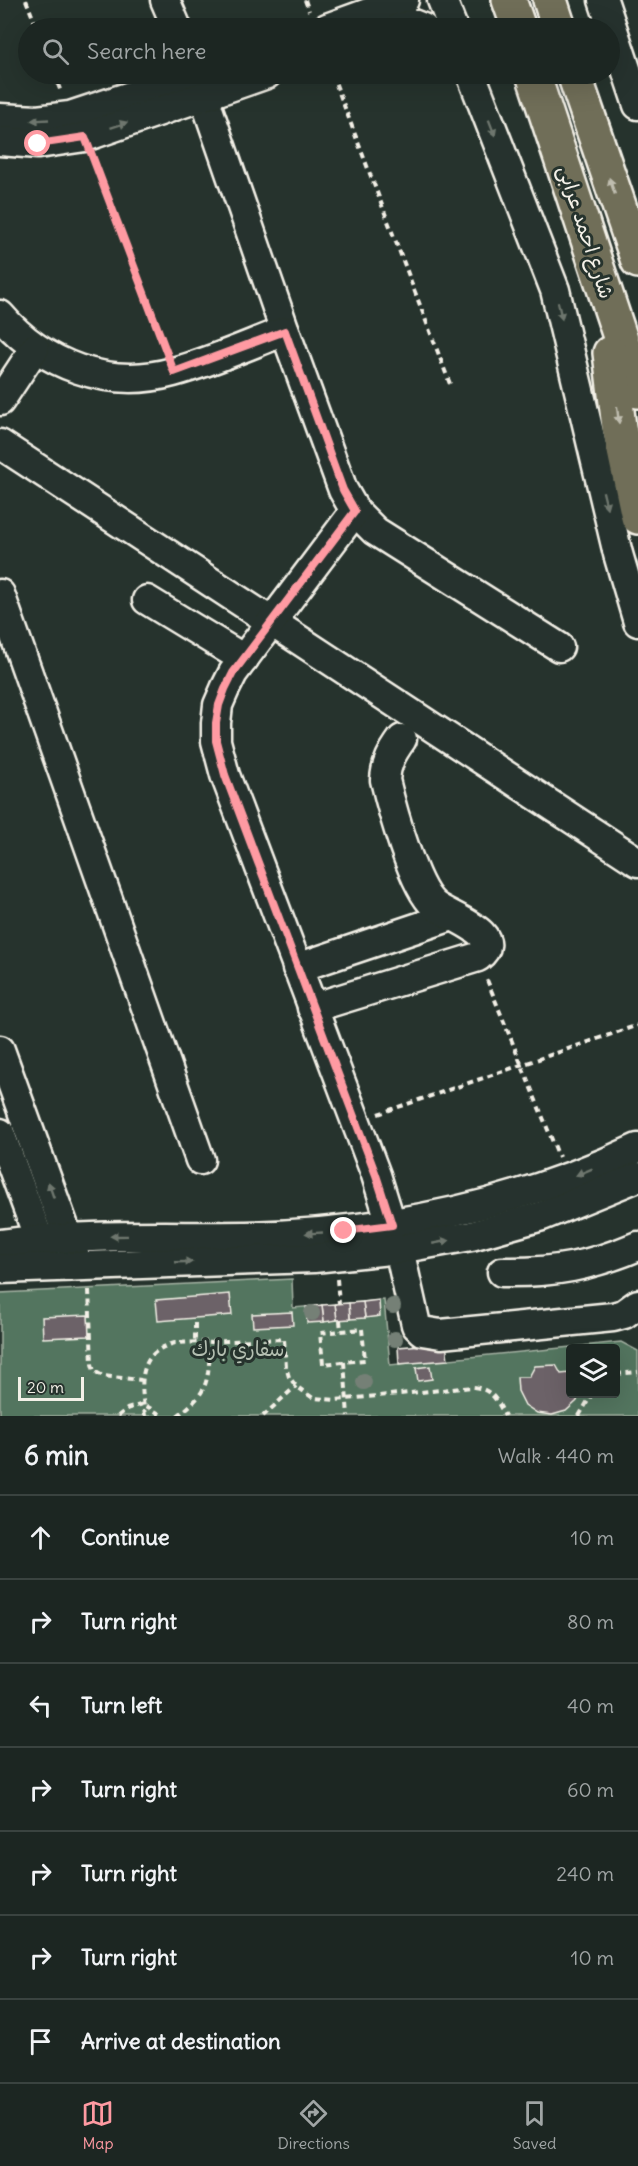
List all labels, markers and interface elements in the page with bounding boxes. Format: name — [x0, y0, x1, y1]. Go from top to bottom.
search box — [18, 18, 620, 84]
icon: search — [39, 35, 72, 68]
text: Search here — [87, 37, 206, 65]
one-way arrow — [31, 115, 50, 124]
one-way arrow — [110, 119, 128, 129]
one-way arrow — [488, 119, 497, 137]
route start — [24, 130, 50, 156]
street label: شارع احمد عرابى — [551, 162, 620, 302]
one-way arrow — [607, 177, 617, 195]
one-way arrow — [555, 301, 565, 320]
one-way arrow — [613, 406, 623, 425]
one-way arrow — [600, 491, 610, 510]
one-way arrow — [575, 1167, 593, 1177]
one-way arrow — [45, 1181, 55, 1199]
route end — [330, 1217, 356, 1243]
one-way arrow — [304, 1228, 323, 1237]
one-way arrow — [109, 1231, 128, 1241]
one-way arrow — [432, 1237, 451, 1246]
one-way arrow — [175, 1258, 194, 1267]
park label: سفاري بارك — [192, 1336, 284, 1364]
map controls — [566, 1344, 620, 1398]
button: layers — [566, 1344, 620, 1398]
scale bar — [18, 1374, 84, 1402]
text: 20 m — [27, 1377, 64, 1397]
text: 6 min — [24, 1439, 89, 1472]
text: Walk · 440 m — [498, 1443, 614, 1468]
icon: ahead — [24, 1521, 57, 1554]
text: Continue — [81, 1523, 170, 1551]
text: 10 m — [571, 1525, 614, 1550]
icon: right — [24, 1605, 57, 1638]
text: Turn right — [81, 1607, 177, 1635]
text: 80 m — [567, 1609, 614, 1634]
icon: left — [24, 1689, 57, 1722]
text: Turn left — [81, 1691, 162, 1719]
text: 40 m — [567, 1693, 614, 1718]
icon: right — [24, 1773, 57, 1806]
text: Turn right — [81, 1775, 177, 1803]
text: 60 m — [567, 1777, 614, 1802]
icon: right — [24, 1857, 57, 1890]
text: Turn right — [81, 1859, 177, 1887]
text: 240 m — [556, 1861, 614, 1886]
icon: right — [24, 1941, 57, 1974]
text: Turn right — [81, 1943, 177, 1971]
text: 10 m — [571, 1945, 614, 1970]
icon: arrive — [24, 2025, 57, 2058]
text: Arrive at destination — [81, 2027, 281, 2055]
tab: Map — [81, 2097, 114, 2153]
tab: Directions — [277, 2097, 350, 2153]
tab: Saved — [513, 2097, 557, 2153]

